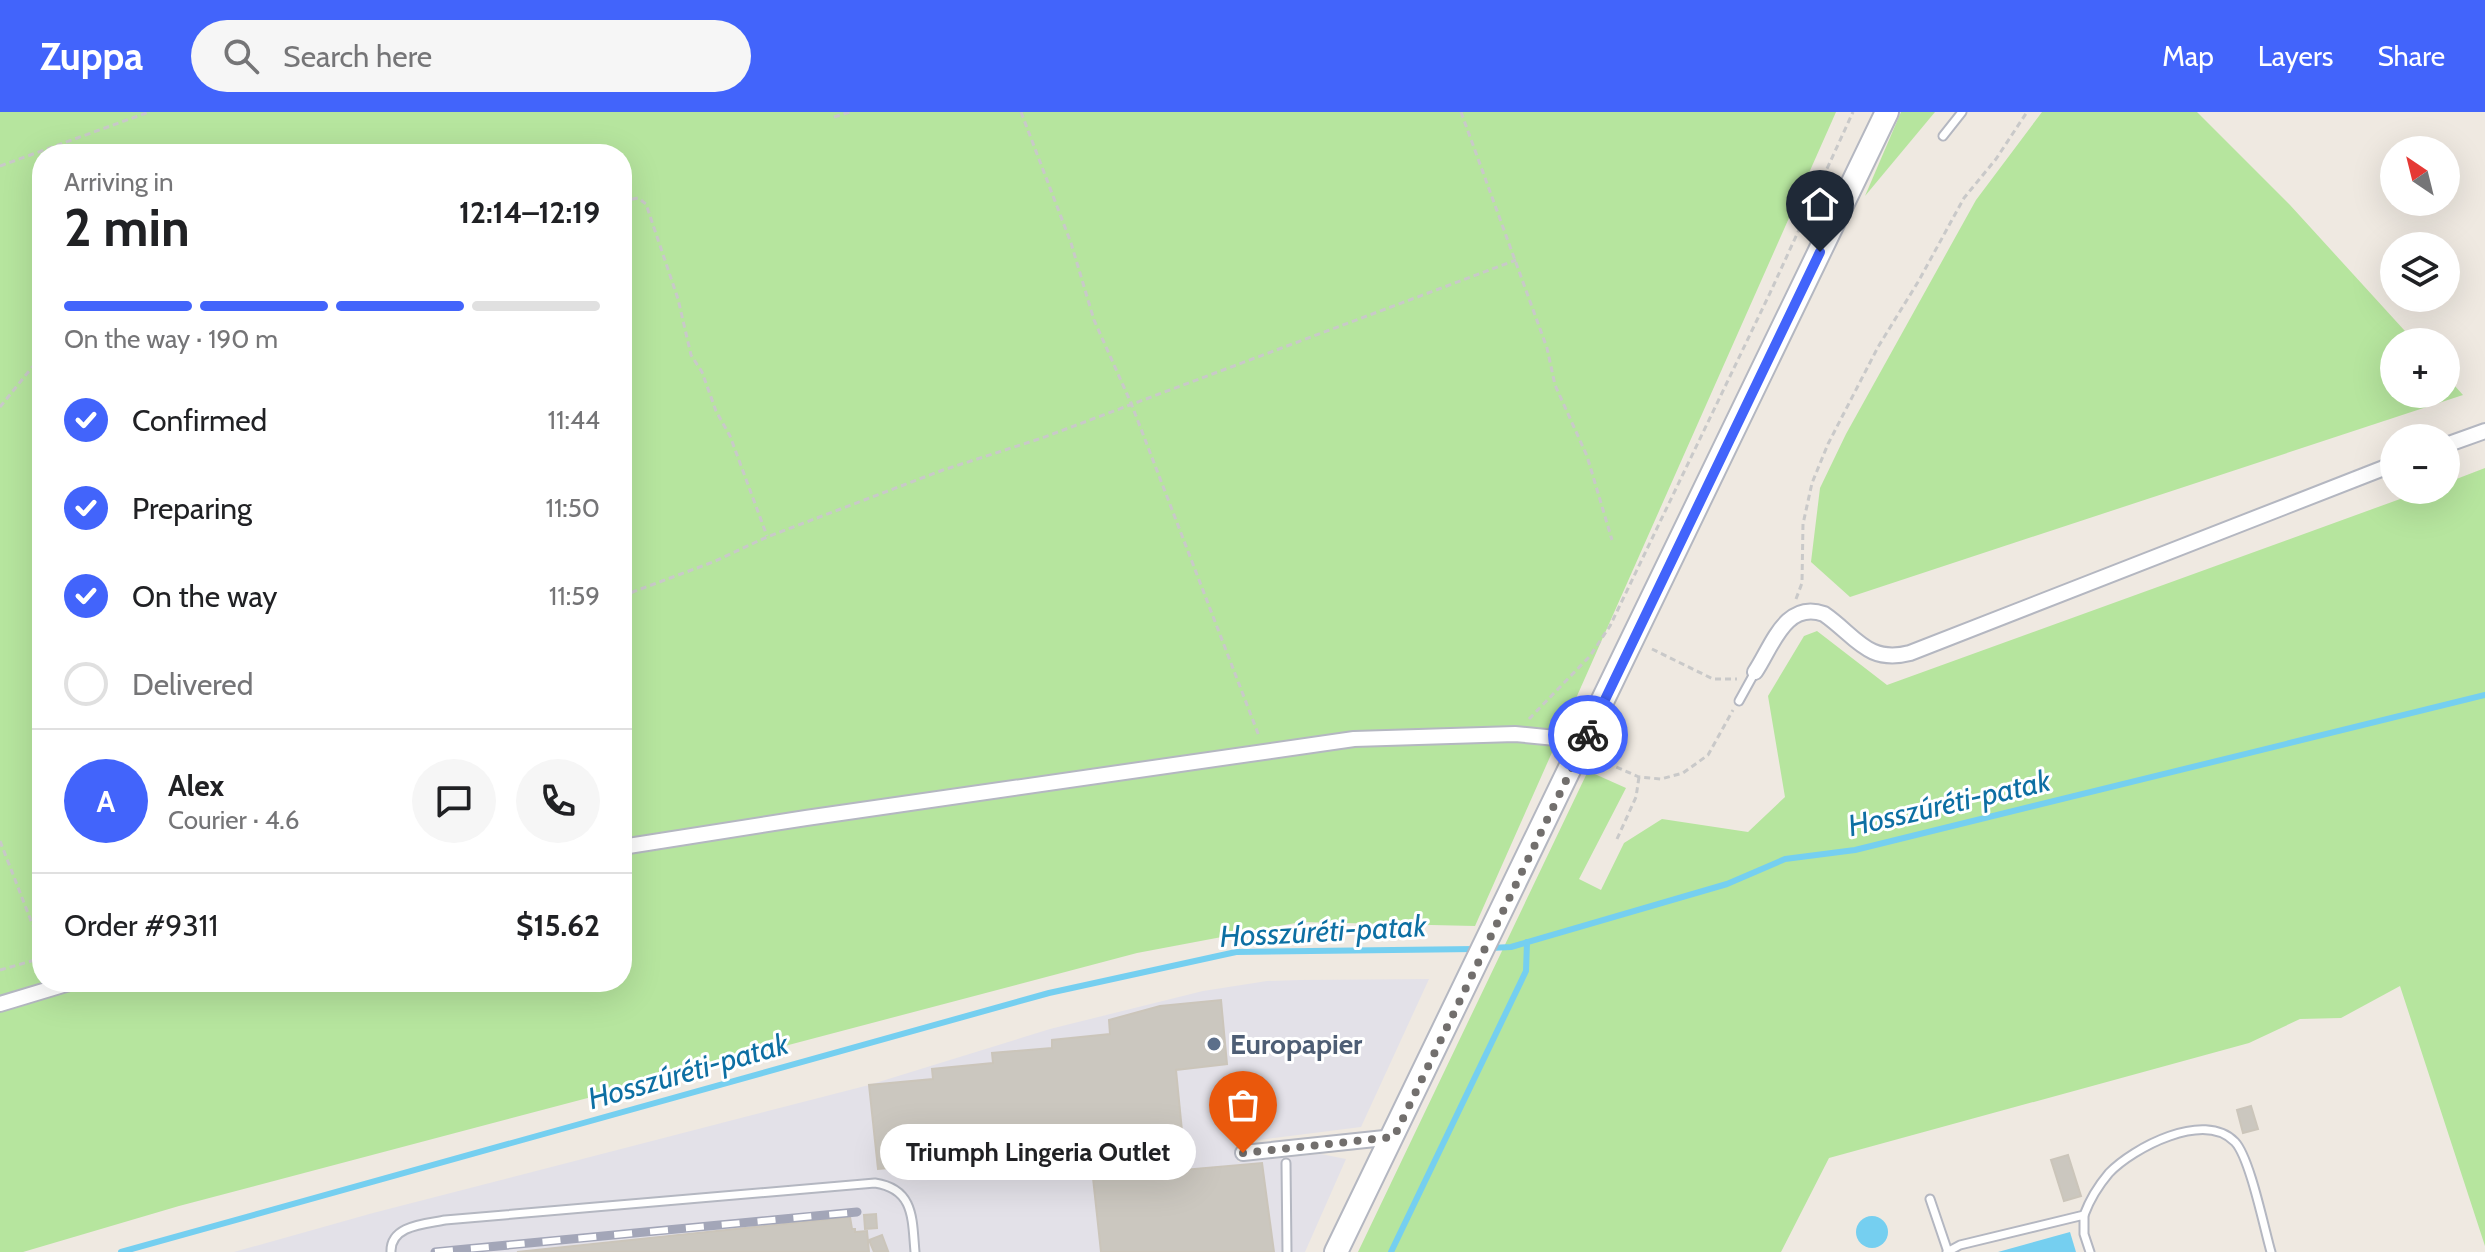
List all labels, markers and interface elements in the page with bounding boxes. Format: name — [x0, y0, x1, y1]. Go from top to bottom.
search box — [191, 20, 751, 92]
text: Zuppa — [40, 33, 143, 80]
icon: search — [219, 34, 263, 78]
text: Search here — [283, 38, 432, 75]
text: Map — [2162, 39, 2214, 73]
text: Layers — [2258, 39, 2333, 73]
text: Share — [2377, 39, 2445, 73]
north arrow — [2380, 136, 2460, 216]
map controls — [2380, 136, 2460, 504]
text: Arriving in — [64, 166, 174, 198]
pin — [1786, 170, 1854, 252]
icon: home — [1798, 182, 1842, 226]
text: 12:14–12:19 — [459, 194, 600, 231]
text: 2 min — [64, 196, 190, 259]
button: layers — [2380, 232, 2460, 312]
text: On the way · 190 m — [64, 323, 278, 355]
button: + — [2380, 328, 2460, 408]
icon: check — [64, 398, 108, 442]
text: Confirmed — [132, 402, 267, 439]
text: 11:44 — [548, 404, 600, 436]
button: − — [2380, 424, 2460, 504]
icon: check — [64, 486, 108, 530]
text: Preparing — [132, 490, 252, 527]
text: 11:50 — [545, 492, 600, 524]
icon: check — [64, 574, 108, 618]
text: On the way — [132, 578, 277, 615]
text: 11:59 — [549, 580, 600, 612]
text: Delivered — [132, 666, 253, 703]
courier — [1548, 695, 1628, 775]
icon: bike — [1566, 713, 1610, 757]
button: chat — [412, 759, 496, 843]
button: phone — [516, 759, 600, 843]
water label: Hosszúréti-patak — [1844, 761, 2055, 844]
text: Alex — [168, 767, 224, 804]
text: A — [97, 783, 115, 820]
text: Courier · 4.6 — [168, 804, 300, 836]
text: Order #9311 — [64, 907, 218, 944]
text: $15.62 — [516, 907, 600, 944]
water label: Hosszúréti-patak — [1219, 907, 1428, 955]
water label: Hosszúréti-patak — [584, 1024, 794, 1117]
place label: Europapier — [1230, 1027, 1363, 1061]
marker: Europapier — [1205, 1035, 1223, 1053]
pin — [1209, 1071, 1277, 1153]
icon: bag — [1221, 1083, 1265, 1127]
callout: Triumph Lingeria Outlet — [879, 1125, 1195, 1181]
text: Triumph Lingeria Outlet — [906, 1136, 1170, 1168]

